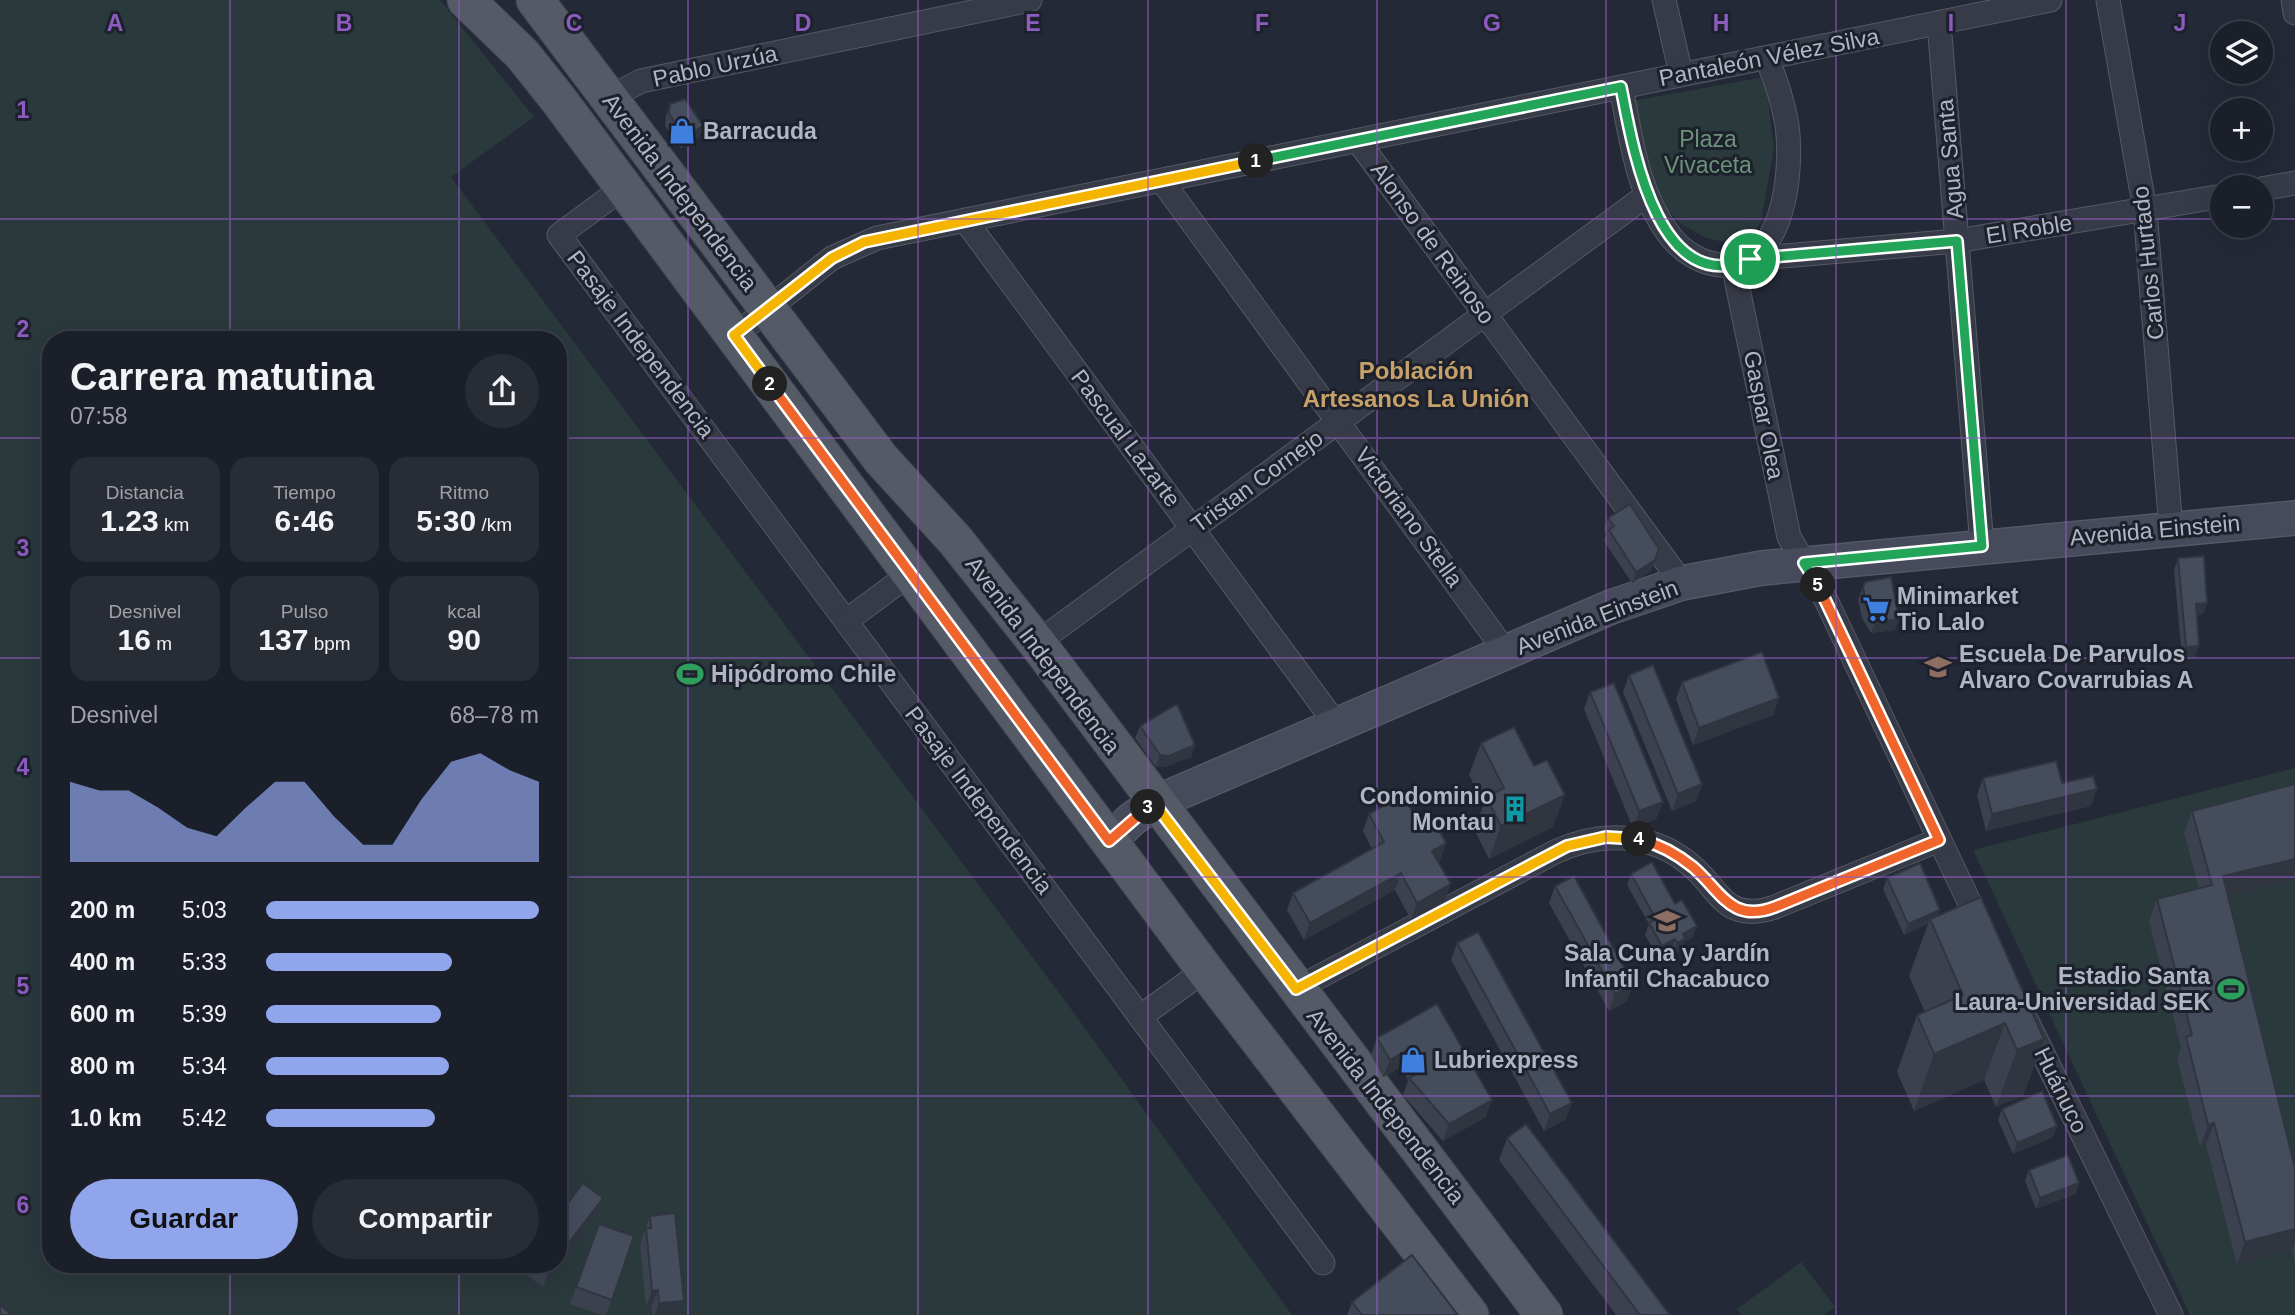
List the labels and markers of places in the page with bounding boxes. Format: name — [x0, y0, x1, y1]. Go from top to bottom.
shop icon: Barracuda — [667, 116, 697, 146]
place label: Barracuda — [703, 118, 817, 144]
pin: 1 — [1238, 144, 1274, 178]
pin — [1720, 229, 1780, 289]
pin: 2 — [752, 366, 788, 402]
pin: 5 — [1800, 568, 1836, 602]
place label: Minimarket Tio Lalo — [1897, 583, 2019, 635]
supermarket icon: Minimarket Tio Lalo — [1861, 594, 1891, 624]
place label: Escuela De Parvulos Alvaro Covarrubias A — [1959, 641, 2193, 693]
school or university icon: Escuela De Parvulos Alvaro Covarrubias A — [1923, 652, 1953, 682]
sports icon: Hipódromo Chile — [675, 659, 705, 689]
place label: Hipódromo Chile — [711, 661, 896, 687]
place label: Condominio Montau — [1360, 783, 1494, 835]
pin: 3 — [1130, 790, 1166, 824]
building icon: Condominio Montau — [1500, 794, 1530, 824]
pin: 4 — [1622, 822, 1656, 856]
school or university icon: Sala Cuna y Jardín Infantil Chacabuco — [1652, 906, 1682, 936]
place label: Sala Cuna y Jardín Infantil Chacabuco — [1564, 940, 1770, 992]
place label: Estadio Santa Laura-Universidad SEK — [1954, 963, 2210, 1015]
sports icon: Estadio Santa Laura-Universidad SEK — [2216, 974, 2246, 1004]
shop icon: Lubriexpress — [1398, 1045, 1428, 1075]
place label: Lubriexpress — [1434, 1047, 1578, 1073]

